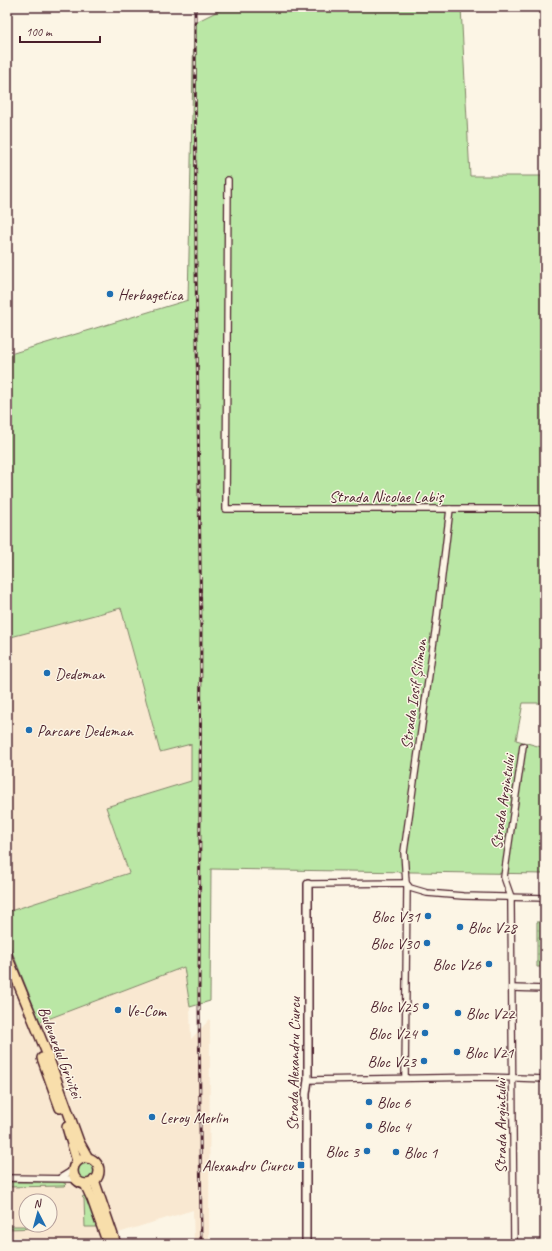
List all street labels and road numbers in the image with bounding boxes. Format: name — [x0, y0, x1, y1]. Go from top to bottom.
street label: Strada Nicolae Labiș — [329, 487, 445, 507]
street label: Strada Iosif Șilimon — [396, 637, 432, 750]
street label: Strada Argintului — [486, 752, 520, 851]
street label: Strada Alexandru Ciurcu — [283, 996, 305, 1131]
street label: Bulevardul Griviței — [33, 1004, 87, 1103]
street label: Strada Argintului — [491, 1076, 511, 1174]

